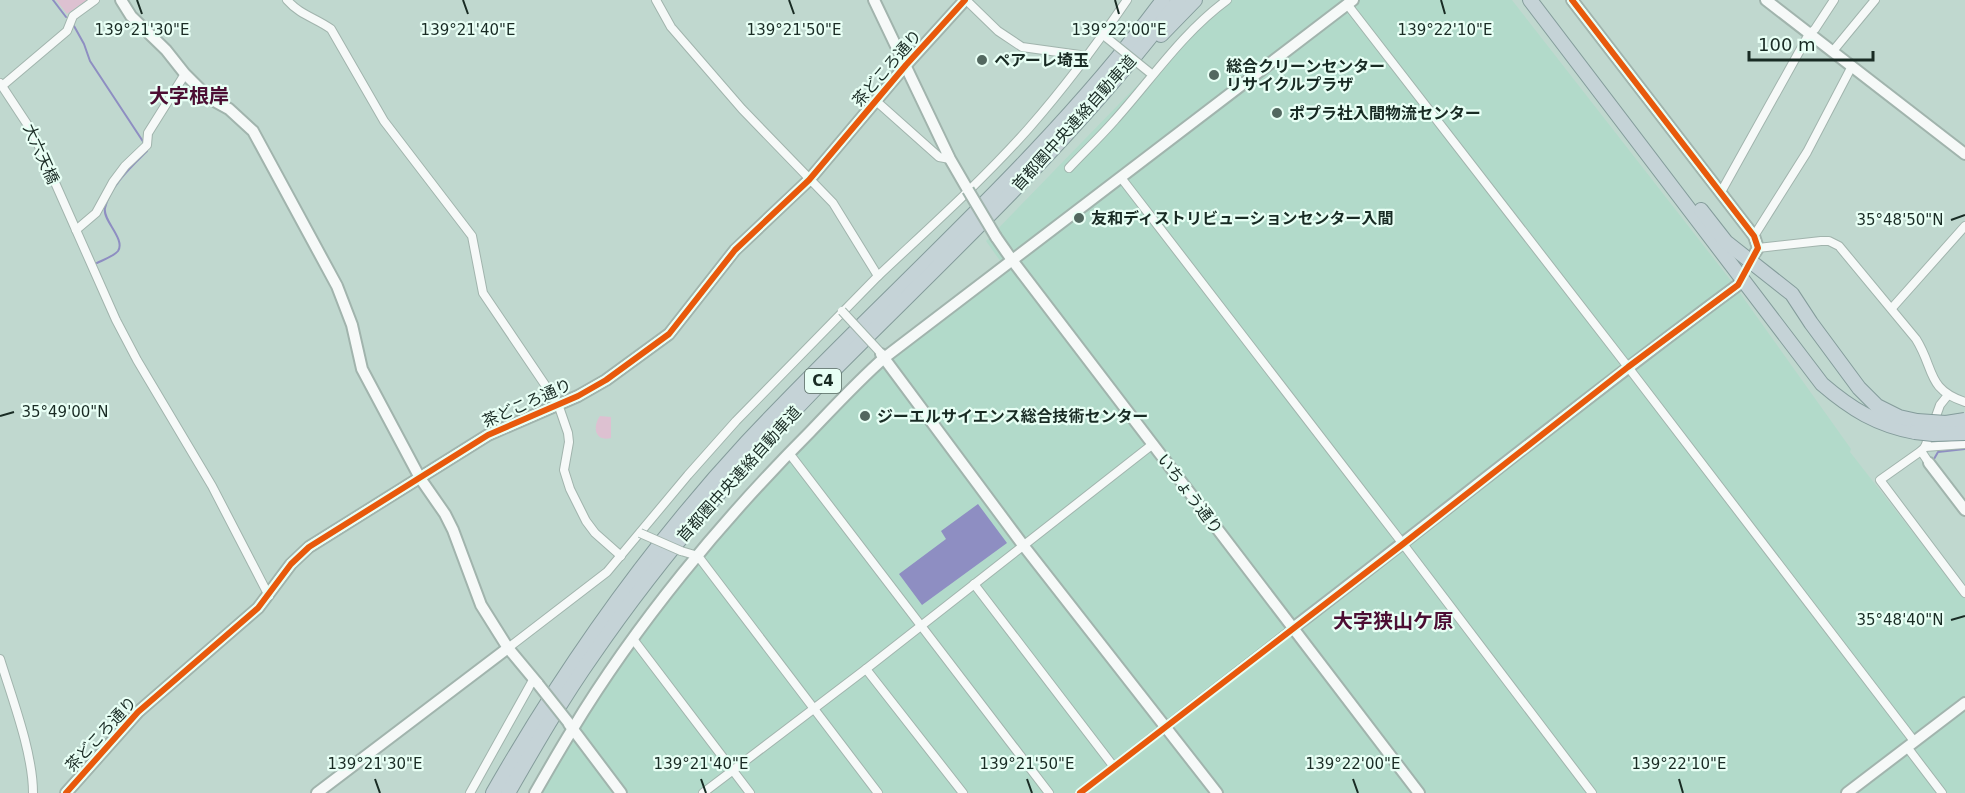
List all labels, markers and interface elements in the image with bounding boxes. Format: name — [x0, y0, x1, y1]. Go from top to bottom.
text: 139°21'30"E — [95, 21, 189, 39]
text: 139°21'40"E — [421, 21, 515, 39]
text: 139°21'50"E — [747, 21, 841, 39]
text: 139°22'00"E — [1072, 21, 1166, 39]
text: 139°22'10"E — [1398, 21, 1492, 39]
scale bar — [1749, 24, 1874, 62]
street label: 茶どころ通り — [848, 26, 926, 110]
text: 100 m — [1758, 34, 1816, 55]
place label: ペアーレ埼玉 — [994, 51, 1089, 70]
street label: 首都圏中央連絡自動車道 — [1008, 51, 1140, 195]
marker: ペアーレ埼玉 — [975, 53, 989, 67]
place label: 総合クリーンセンター リサイクルプラザ — [1226, 57, 1385, 94]
marker: 総合クリーンセンター リサイクルプラザ — [1207, 68, 1221, 82]
district label: 大字根岸 — [149, 84, 229, 108]
place label: ポプラ社入間物流センター — [1289, 104, 1481, 123]
marker: ポプラ社入間物流センター — [1270, 106, 1284, 120]
street label: 大六天橋 — [19, 121, 63, 187]
place label: 友和ディストリビューションセンター入間 — [1091, 209, 1394, 228]
marker: 友和ディストリビューションセンター入間 — [1072, 211, 1086, 225]
text: 35°48'50"N — [1856, 211, 1944, 229]
road number: C4 — [805, 369, 841, 393]
street label: 茶どころ通り — [479, 375, 575, 431]
street label: 首都圏中央連絡自動車道 — [673, 402, 805, 546]
text: 35°49'00"N — [21, 403, 109, 421]
place label: ジーエルサイエンス総合技術センター — [877, 407, 1149, 426]
marker: ジーエルサイエンス総合技術センター — [858, 409, 872, 423]
street label: いちょう通り — [1154, 450, 1226, 538]
district label: 大字狭山ケ原 — [1333, 609, 1453, 633]
text: 35°48'40"N — [1856, 611, 1944, 629]
street label: 茶どころ通り — [61, 693, 141, 775]
text: 139°21'30"E — [328, 755, 422, 773]
text: 139°21'40"E — [654, 755, 748, 773]
text: 139°21'50"E — [980, 755, 1074, 773]
text: 139°22'00"E — [1306, 755, 1400, 773]
text: 139°22'10"E — [1632, 755, 1726, 773]

